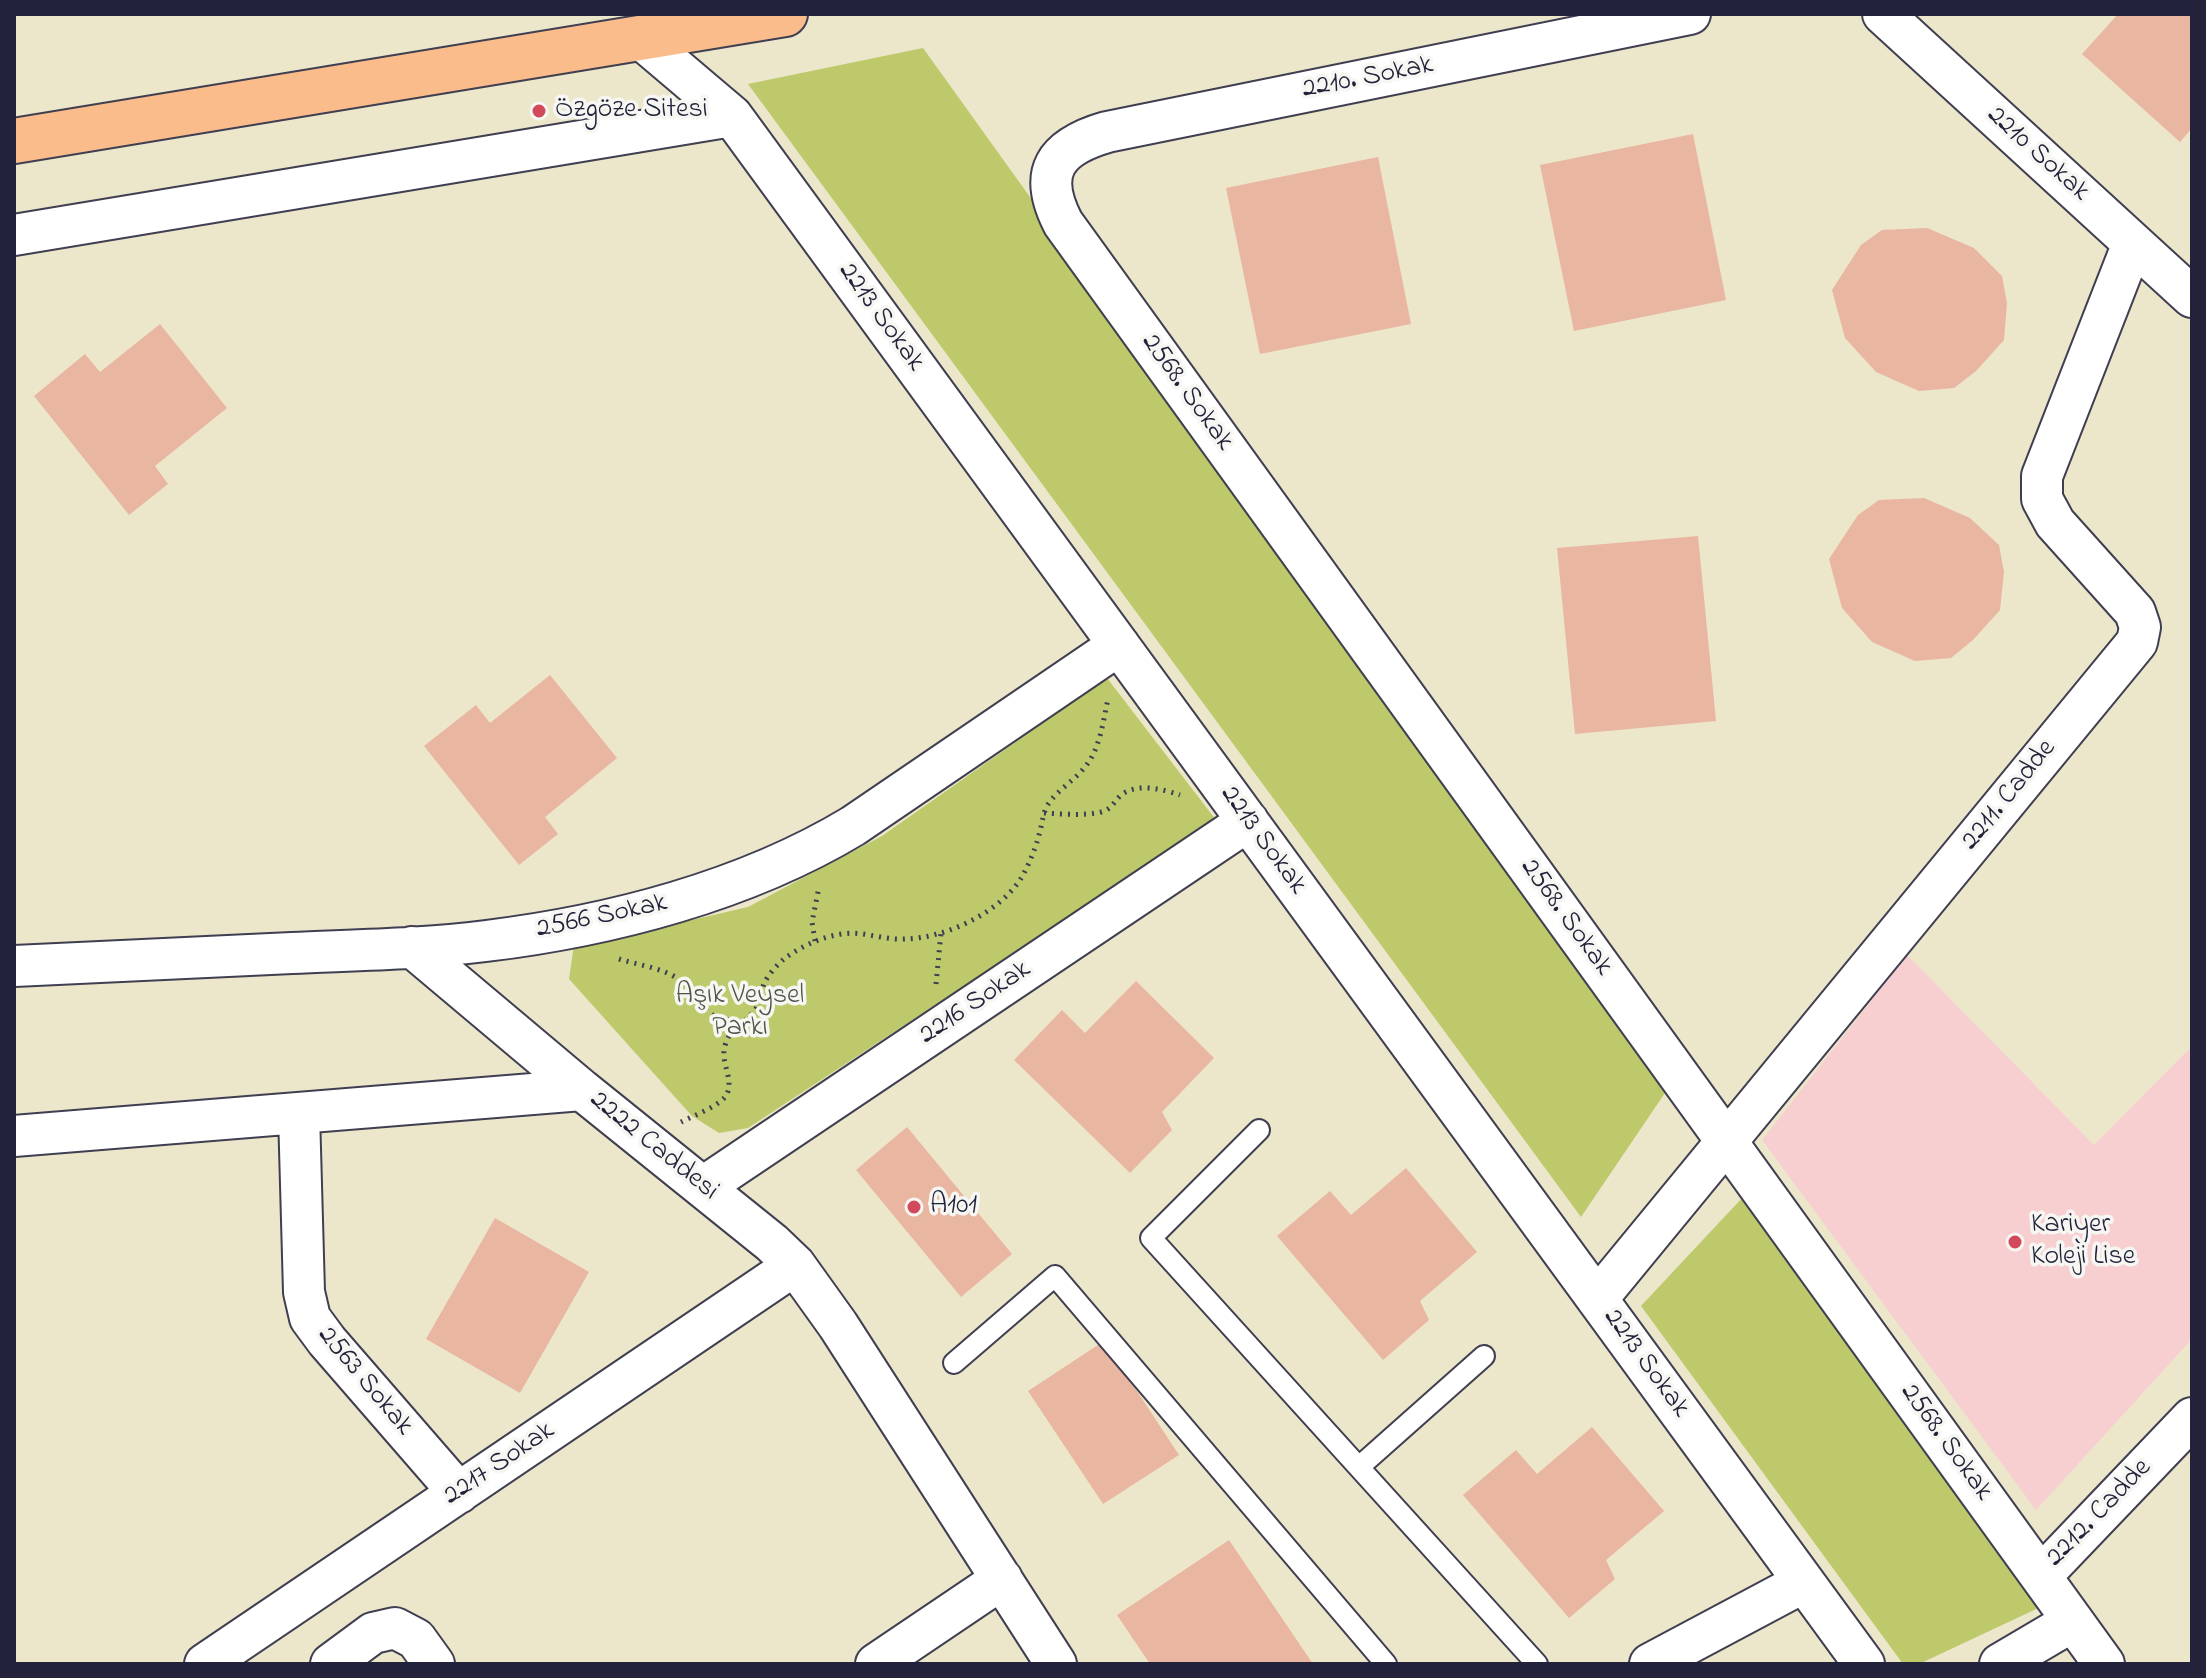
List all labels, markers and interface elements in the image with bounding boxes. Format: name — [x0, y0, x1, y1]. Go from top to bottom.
street label: 2210. Sokak — [1300, 50, 1436, 108]
place label: Özgöze Sitesi — [555, 94, 708, 128]
street label: 2210 Sokak — [1979, 100, 2095, 210]
marker: Özgöze Sitesi — [530, 102, 548, 120]
street label: 2213 Sokak — [829, 257, 931, 379]
street label: 2568. Sokak — [1132, 328, 1240, 458]
street label: 2211. Cadde — [1955, 734, 2065, 858]
street label: 2213 Sokak — [1211, 780, 1313, 902]
street label: 2568. Sokak — [1511, 853, 1619, 983]
street label: 2566 Sokak — [534, 888, 670, 948]
street label: 2216 Sokak — [914, 954, 1038, 1054]
park label: Aşık Veysel Parkı — [676, 980, 804, 1046]
street label: 2222 Caddesi — [582, 1085, 724, 1209]
place label: A101 — [930, 1190, 977, 1224]
marker: A101 — [905, 1198, 923, 1216]
place label: Kariyer Koleji Lise — [2031, 1209, 2135, 1275]
marker: Kariyer Koleji Lise — [2006, 1233, 2024, 1251]
street label: 2213 Sokak — [1594, 1303, 1696, 1425]
street label: 2563 Sokak — [309, 1321, 419, 1443]
street label: 2568. Sokak — [1891, 1378, 1999, 1508]
street label: 2217 Sokak — [438, 1416, 562, 1514]
street label: 2212. Cadde — [2040, 1453, 2160, 1575]

